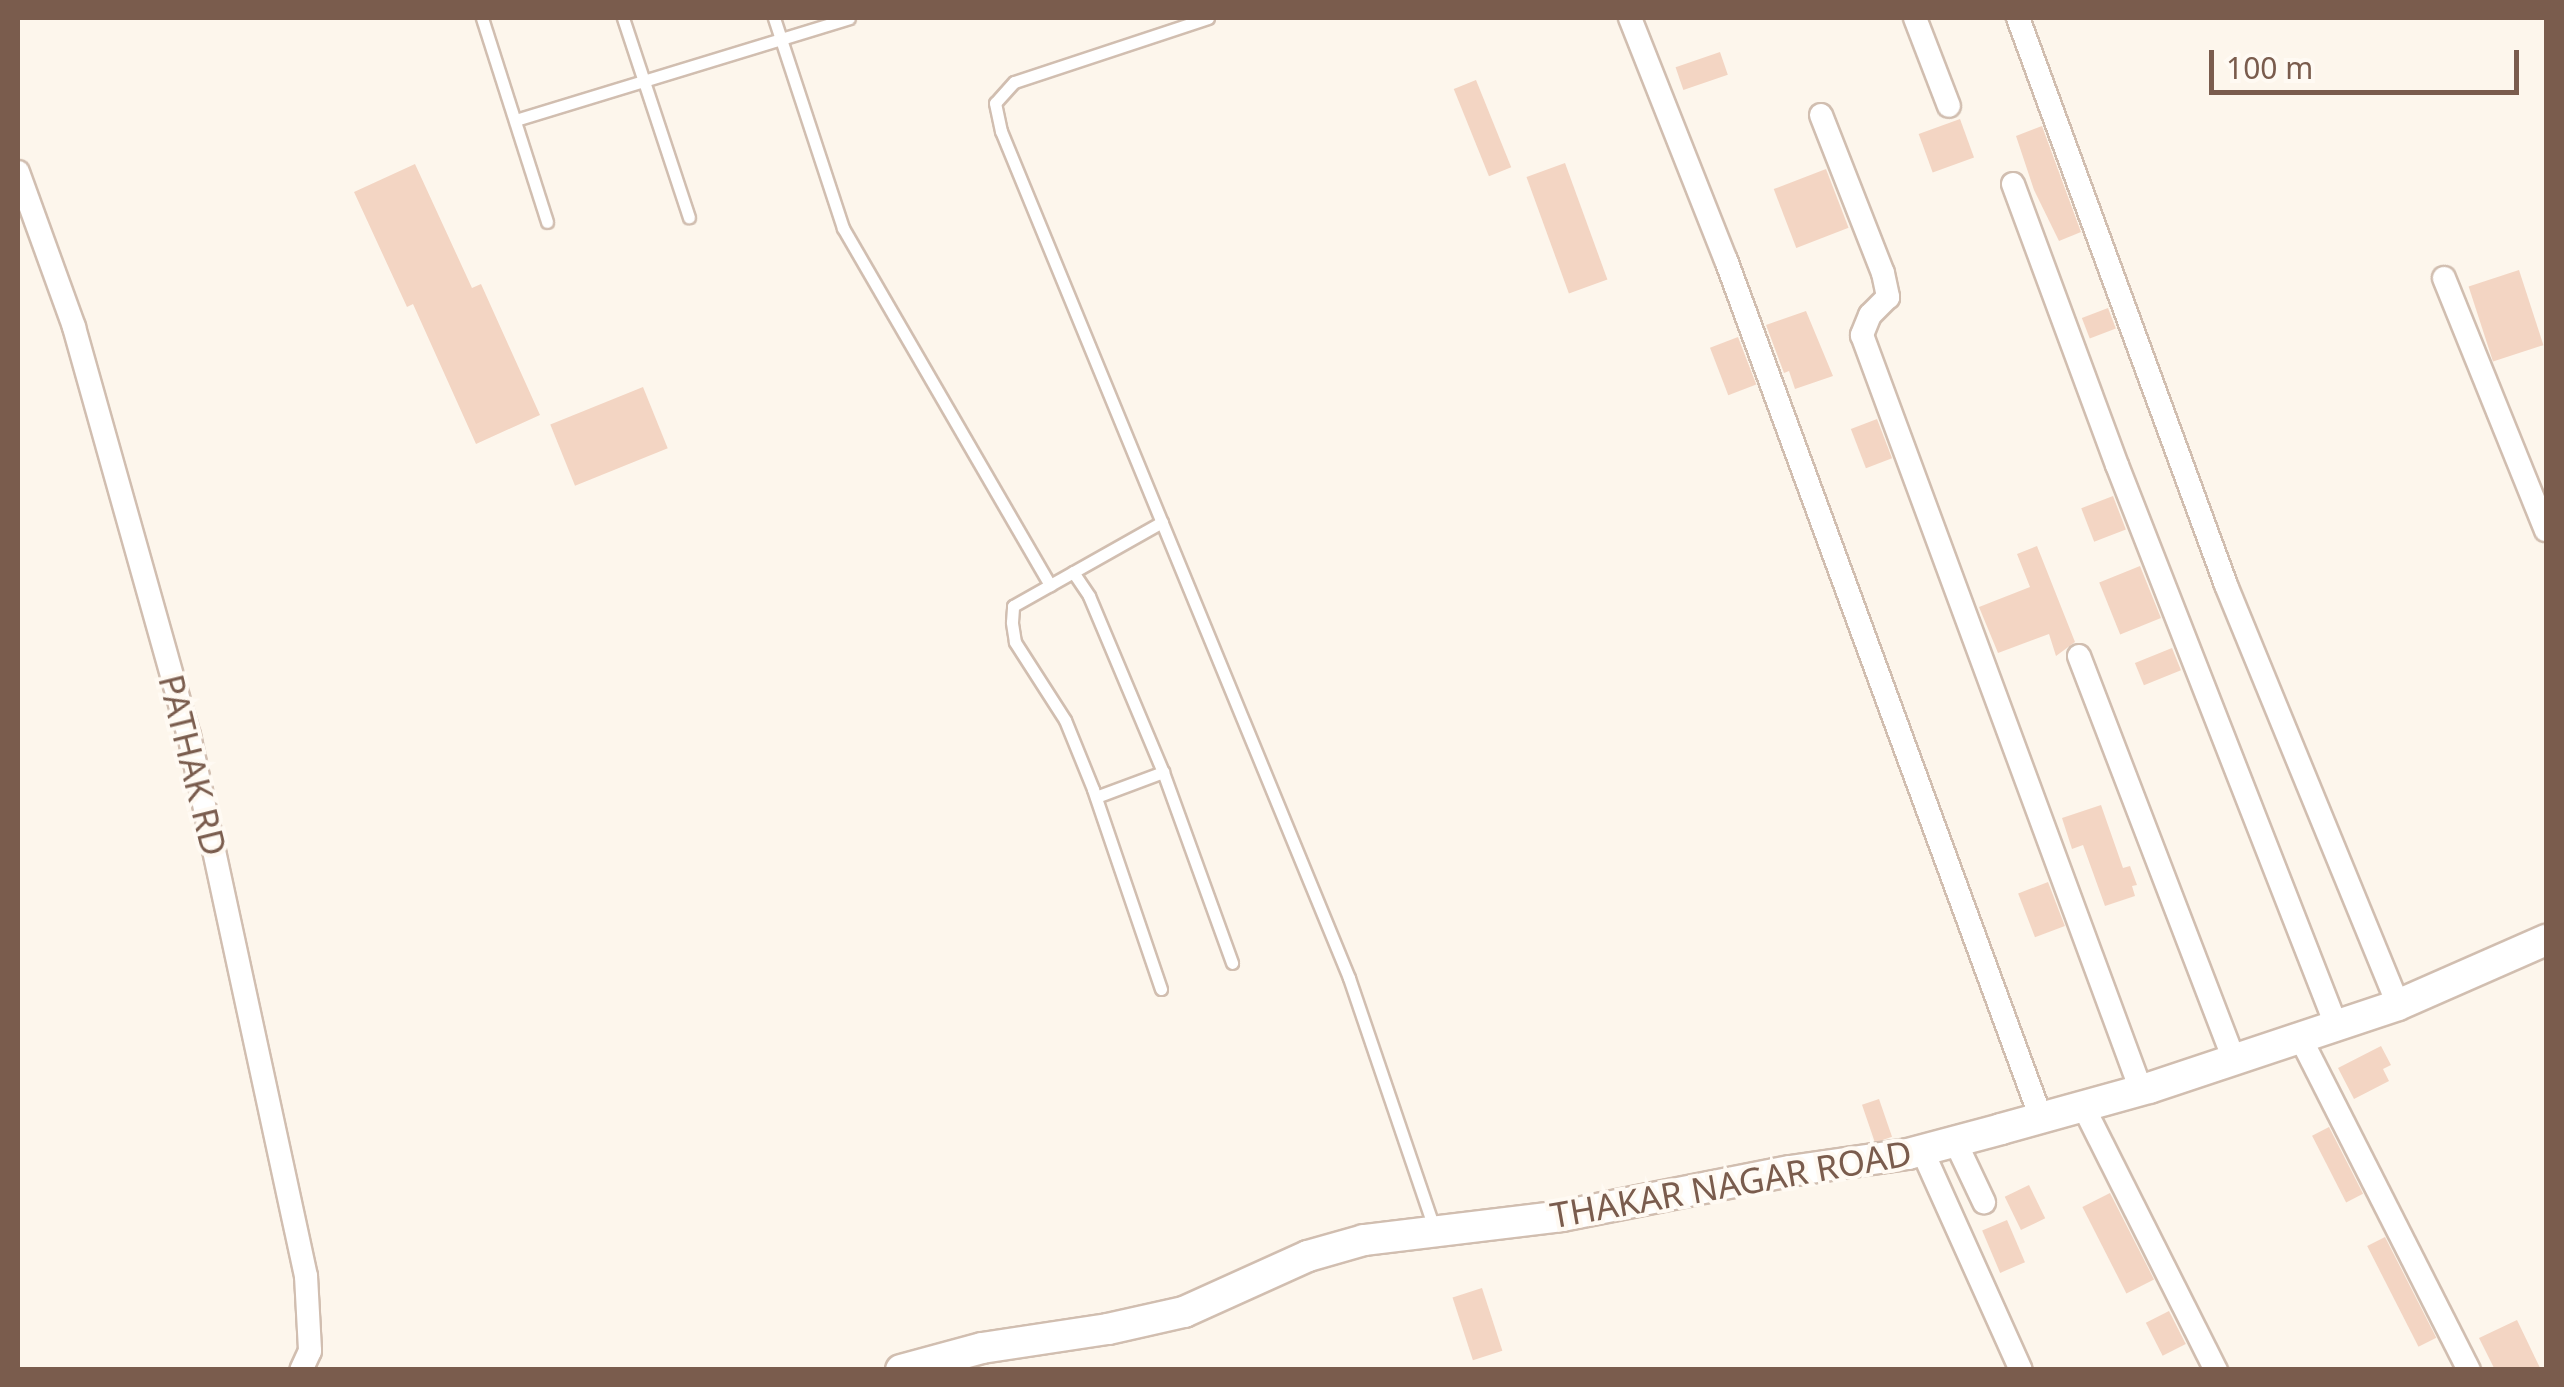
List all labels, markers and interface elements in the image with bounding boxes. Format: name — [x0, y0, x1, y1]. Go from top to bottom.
scale bar — [2214, 30, 2524, 92]
text: 100 m — [2226, 47, 2313, 88]
street label: PATHAK RD — [150, 670, 236, 860]
street label: THAKAR NAGAR ROAD — [1547, 1132, 1915, 1236]

